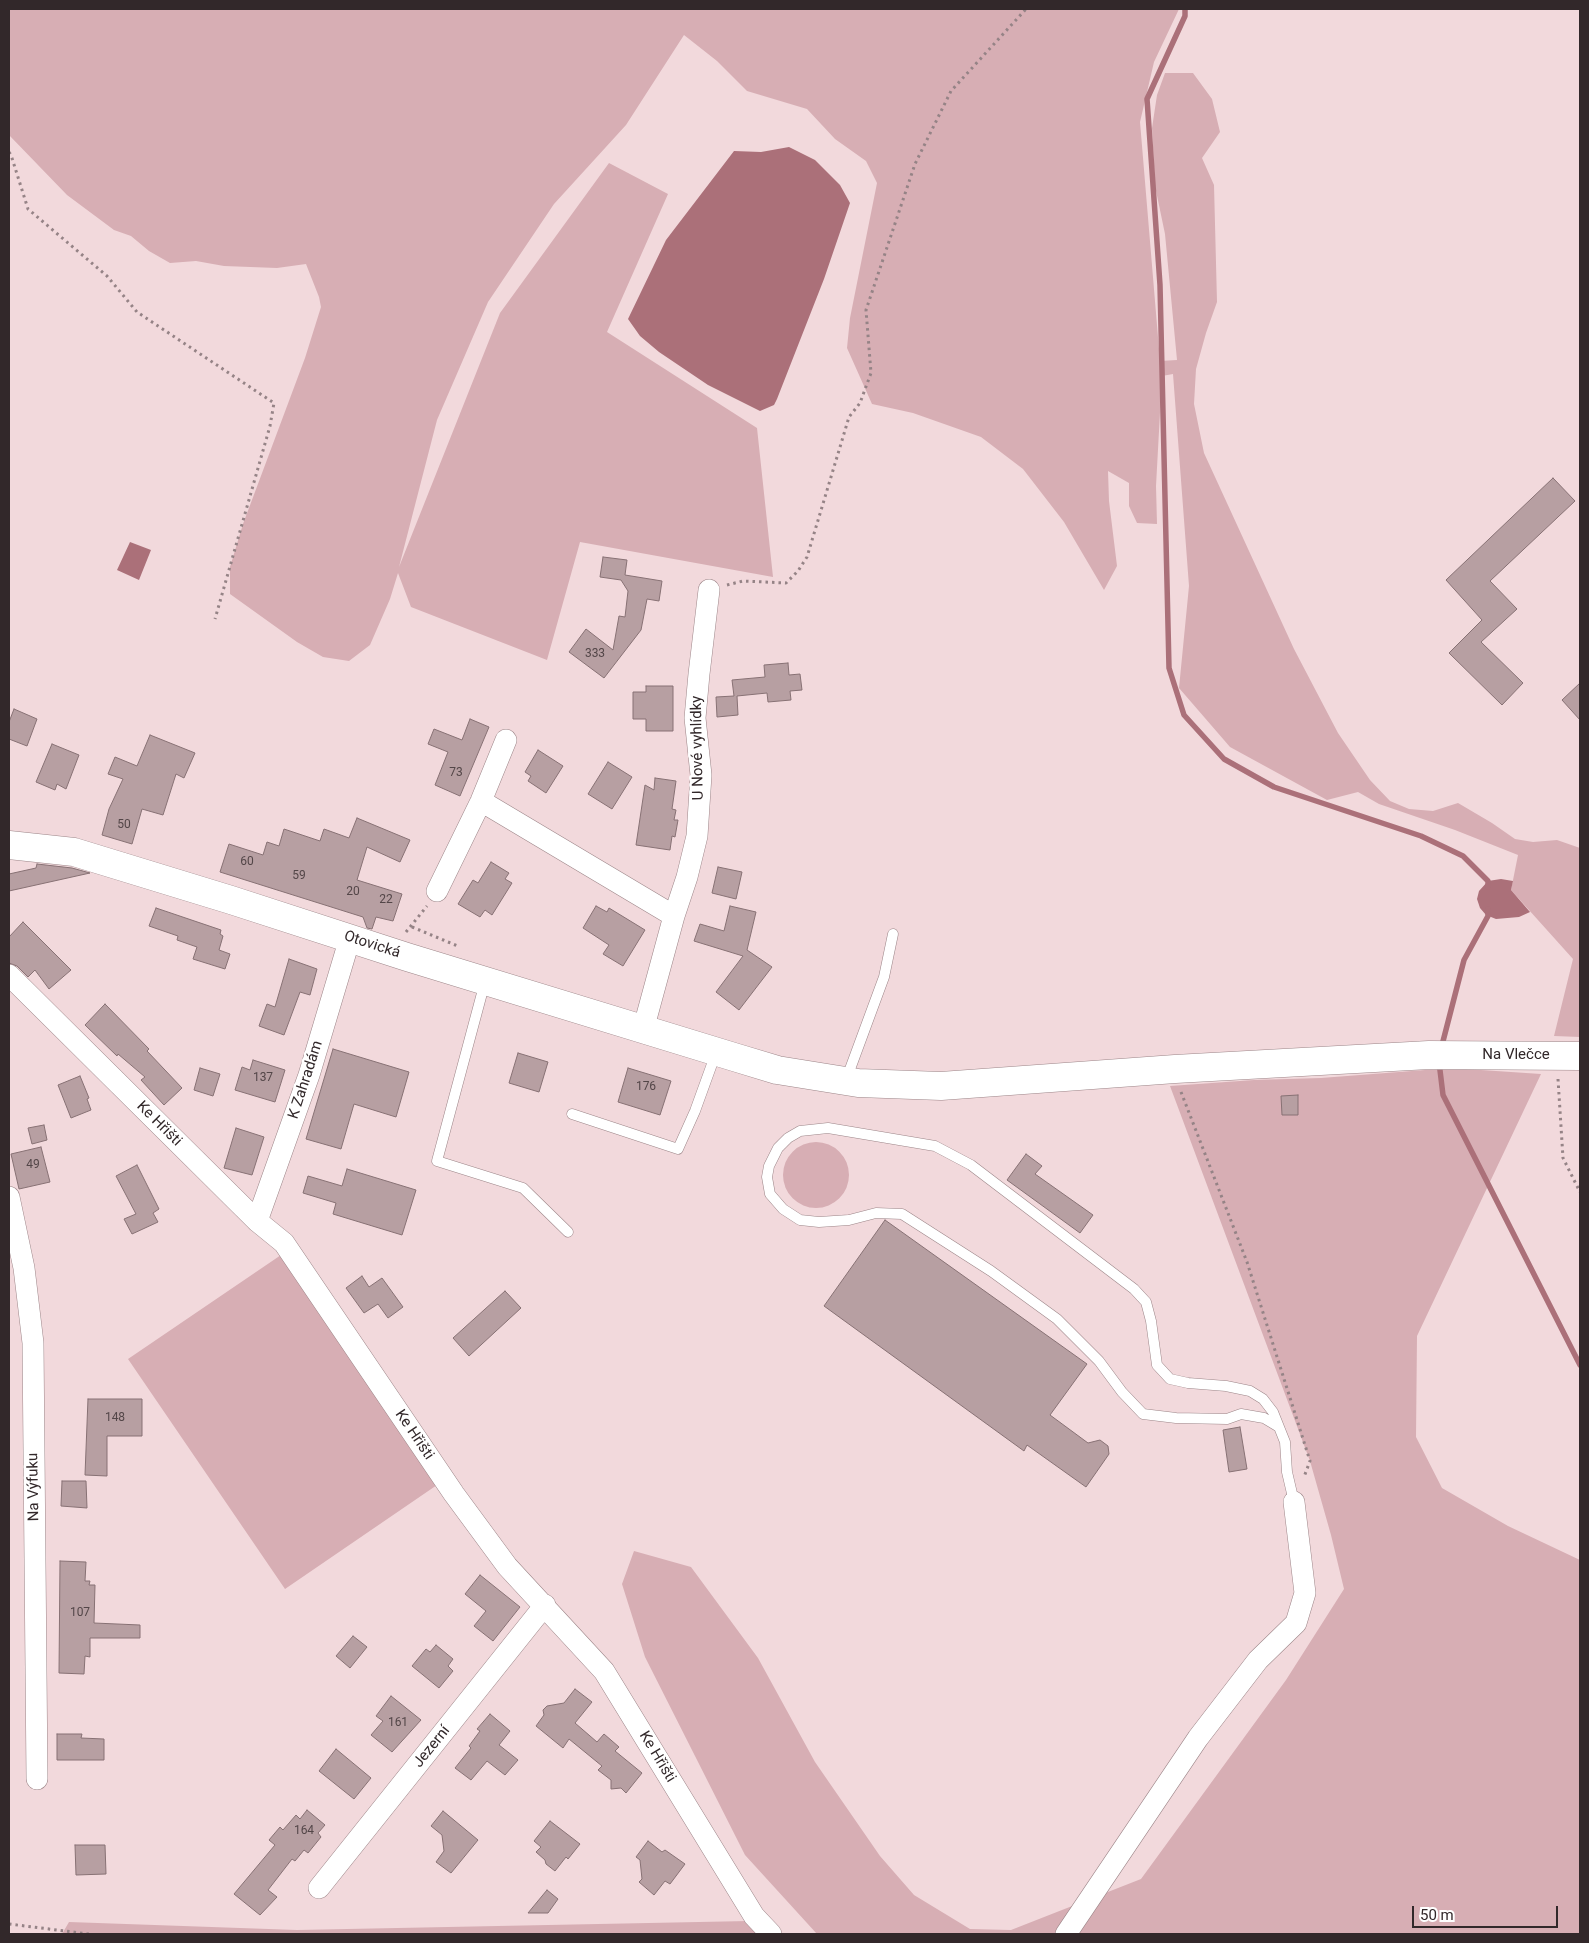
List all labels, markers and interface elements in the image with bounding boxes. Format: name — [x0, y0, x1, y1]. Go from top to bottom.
house number: 333 — [585, 647, 605, 661]
street label: U Nové vyhlídky — [688, 696, 708, 800]
house number: 73 — [449, 766, 463, 780]
house number: 50 — [117, 818, 131, 832]
house number: 60 — [240, 855, 254, 869]
house number: 59 — [292, 869, 306, 883]
house number: 20 — [346, 885, 360, 899]
house number: 22 — [379, 893, 393, 907]
street label: Otovická — [342, 927, 402, 963]
street label: K Zahradám — [285, 1039, 327, 1121]
street label: Na Vlečce — [1482, 1046, 1550, 1064]
house number: 137 — [253, 1071, 273, 1085]
house number: 176 — [636, 1080, 656, 1094]
street label: Ke Hřišti — [133, 1098, 185, 1150]
house number: 49 — [26, 1158, 40, 1172]
street label: Ke Hřišti — [391, 1406, 437, 1464]
house number: 148 — [105, 1411, 125, 1425]
street label: Na Výfuku — [24, 1453, 44, 1521]
house number: 107 — [70, 1606, 90, 1620]
house number: 161 — [388, 1716, 408, 1730]
street label: Jezerní — [410, 1722, 454, 1772]
street label: Ke Hřišti — [635, 1728, 679, 1786]
house number: 164 — [294, 1824, 314, 1838]
scale bar — [1414, 1896, 1560, 1928]
text: 50 m — [1420, 1906, 1454, 1924]

